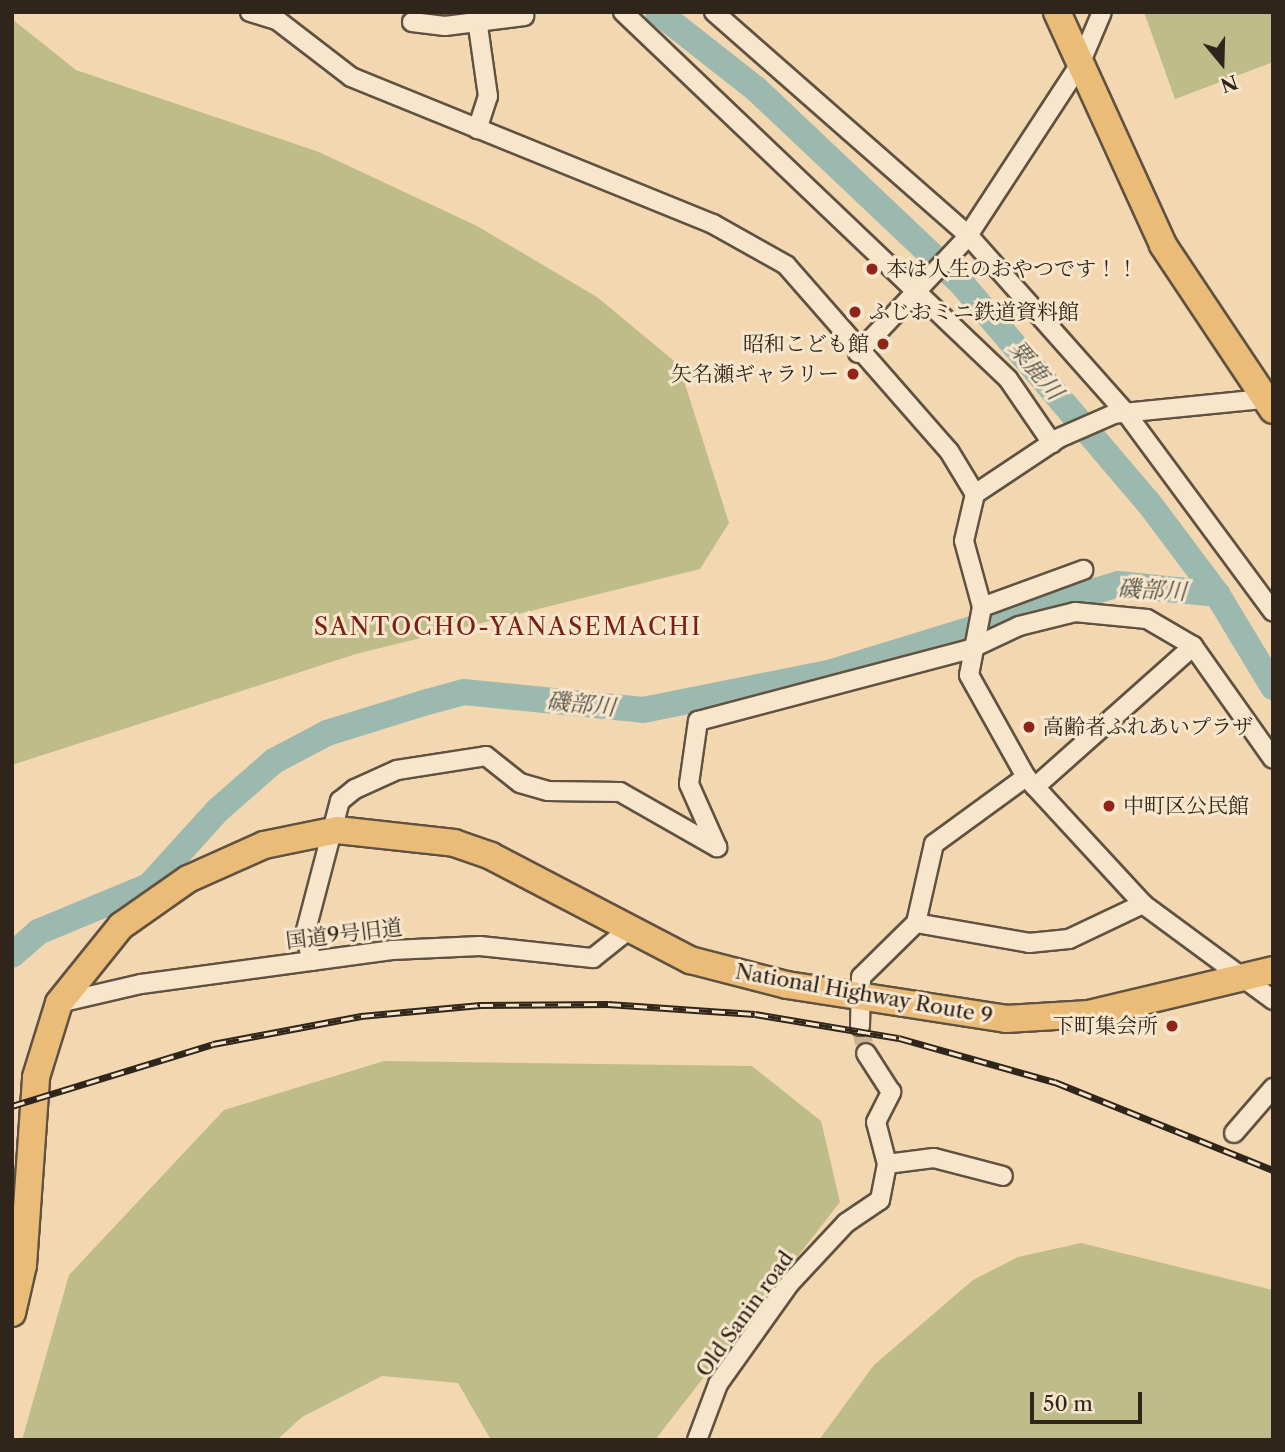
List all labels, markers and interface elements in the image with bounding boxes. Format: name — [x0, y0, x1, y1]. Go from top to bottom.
north arrow — [1187, 28, 1257, 98]
text: N — [1217, 70, 1241, 97]
place label: 本は人生のおやつです！！ — [886, 256, 1138, 282]
marker: 本は人生のおやつです！！ — [864, 261, 880, 277]
place label: ふじおミニ鉄道資料館 — [869, 299, 1079, 325]
marker: ふじおミニ鉄道資料館 — [847, 304, 863, 320]
place label: 昭和こども館 — [743, 331, 869, 357]
water label: 粟鹿川 — [1003, 335, 1069, 405]
marker: 昭和こども館 — [875, 336, 891, 352]
place label: 矢名瀬ギャラリー — [671, 361, 839, 387]
marker: 矢名瀬ギャラリー — [845, 366, 861, 382]
water label: 磯部川 — [1117, 574, 1187, 606]
district label: SANTOCHO-YANASEMACHI — [316, 613, 700, 641]
water label: 磯部川 — [545, 687, 617, 721]
place label: 高齢者ふれあいプラザ — [1043, 714, 1253, 740]
marker: 高齢者ふれあいプラザ — [1021, 719, 1037, 735]
place label: 中町区公民館 — [1123, 793, 1249, 819]
marker: 中町区公民館 — [1101, 798, 1117, 814]
street label: 国道9号旧道 — [284, 914, 404, 954]
street label: National Highway Route 9 — [733, 959, 995, 1029]
place label: 下町集会所 — [1053, 1013, 1158, 1039]
marker: 下町集会所 — [1164, 1018, 1180, 1034]
street label: Old Sanin road — [691, 1246, 799, 1382]
scale bar — [1033, 1378, 1145, 1422]
text: 50 m — [1043, 1391, 1093, 1416]

